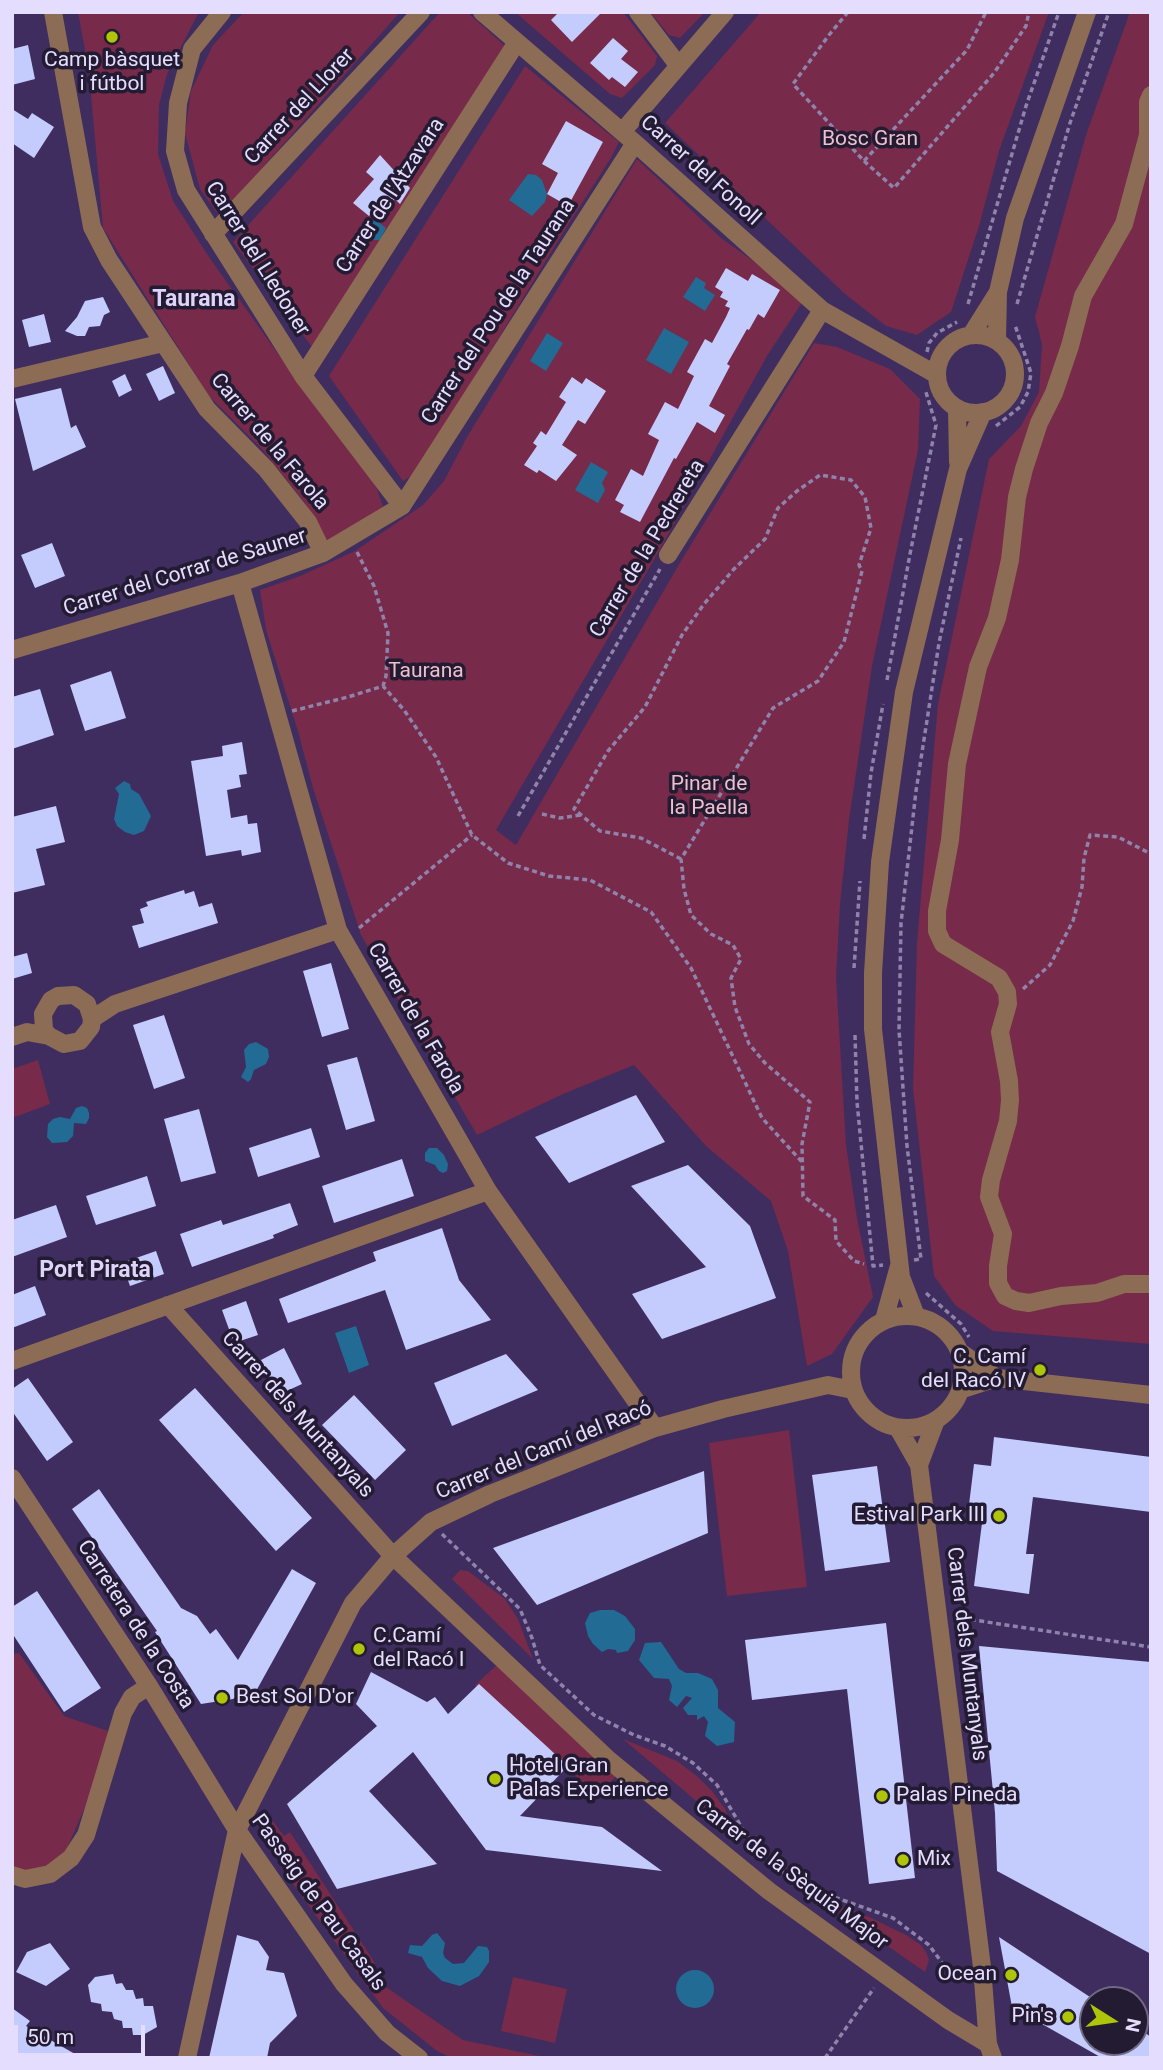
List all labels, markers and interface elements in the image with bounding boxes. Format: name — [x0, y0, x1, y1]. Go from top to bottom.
marker: Camp bàsquet i fútbol — [104, 29, 120, 45]
street label: Carrer del Llorer — [240, 44, 360, 170]
place label: Camp bàsquet i fútbol — [44, 48, 180, 98]
street label: Carrer del Fonoll — [635, 110, 765, 232]
street label: Carrer de l'Atzavara — [331, 114, 451, 278]
park label: Bosc Gran — [822, 127, 918, 153]
street label: Carrer del Lledoner — [199, 177, 315, 341]
street label: Carrer del Pou de la Taurana — [417, 195, 581, 429]
district label: Taurana — [152, 286, 236, 314]
street label: Carrer de la Farola — [205, 369, 333, 515]
street label: Carrer de la Pedrereta — [585, 456, 711, 642]
street label: Carrer del Corrar de Sauner — [61, 524, 309, 622]
park label: Taurana — [388, 659, 464, 685]
park label: Pinar de la Paella — [669, 772, 749, 822]
street label: Carrer de la Farola — [361, 939, 469, 1099]
district label: Port Pirata — [39, 1257, 151, 1285]
street label: Carrer dels Muntanyals — [216, 1327, 378, 1503]
place label: C. Camí del Racó IV — [921, 1345, 1026, 1395]
marker: C. Camí del Racó IV — [1032, 1362, 1048, 1378]
street label: Carrer del Camí del Racó — [432, 1396, 656, 1506]
place label: Estival Park III — [854, 1503, 985, 1529]
marker: Estival Park III — [991, 1508, 1007, 1524]
street label: Carretera de la Costa — [71, 1536, 199, 1714]
street label: Carrer dels Muntanyals — [940, 1546, 992, 1762]
place label: C.Camí del Racó I — [373, 1624, 465, 1674]
marker: C.Camí del Racó I — [351, 1641, 367, 1657]
place label: Best Sol D'or — [236, 1685, 354, 1711]
marker: Best Sol D'or — [214, 1690, 230, 1706]
place label: Hotel Gran Palas Experience — [509, 1754, 668, 1804]
marker: Hotel Gran Palas Experience — [487, 1771, 503, 1787]
place label: Palas Pineda — [896, 1783, 1017, 1809]
marker: Palas Pineda — [874, 1788, 890, 1804]
street label: Carrer de la Sèquia Major — [689, 1794, 893, 1956]
street label: Passeig de Pau Casals — [245, 1810, 391, 1996]
place label: Mix — [917, 1847, 951, 1873]
marker: Mix — [895, 1852, 911, 1868]
place label: Ocean — [937, 1962, 997, 1988]
marker: Ocean — [1003, 1967, 1019, 1983]
north arrow — [1079, 1986, 1149, 2056]
place label: Pin's — [1011, 2004, 1054, 2030]
marker: Pin's — [1060, 2009, 1076, 2025]
scale bar — [18, 2010, 149, 2054]
text: N — [1120, 2016, 1146, 2034]
text: 50 m — [27, 2025, 74, 2049]

